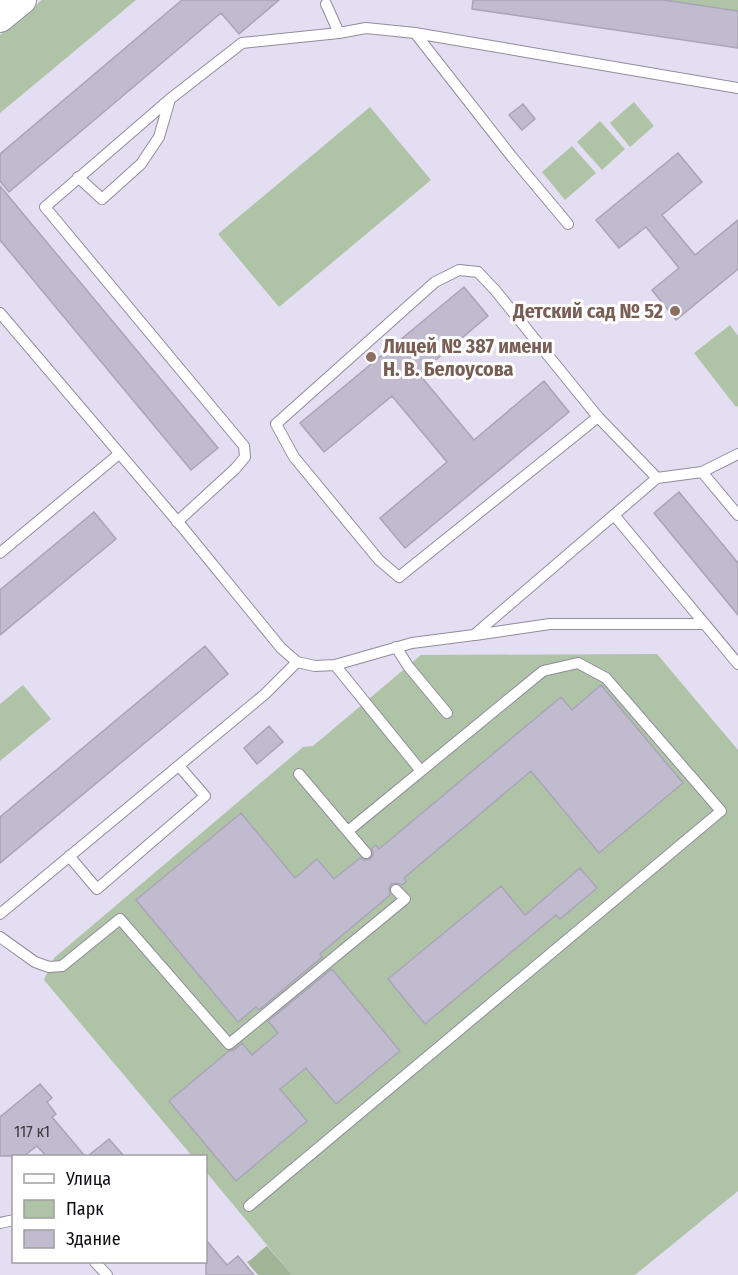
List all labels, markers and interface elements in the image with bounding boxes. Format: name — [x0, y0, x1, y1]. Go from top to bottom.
place label: Детский сад № 52 — [512, 299, 663, 323]
marker: Детский сад № 52 — [668, 304, 682, 318]
place label: Лицей № 387 имени Н. В. Белоусова — [383, 334, 553, 381]
marker: Лицей № 387 имени Н. В. Белоусова — [364, 350, 378, 364]
house number: 117 к1 — [14, 1122, 50, 1141]
legend — [12, 1155, 207, 1263]
text: Улица — [65, 1168, 111, 1190]
text: Парк — [66, 1198, 104, 1220]
text: Здание — [66, 1228, 121, 1250]

